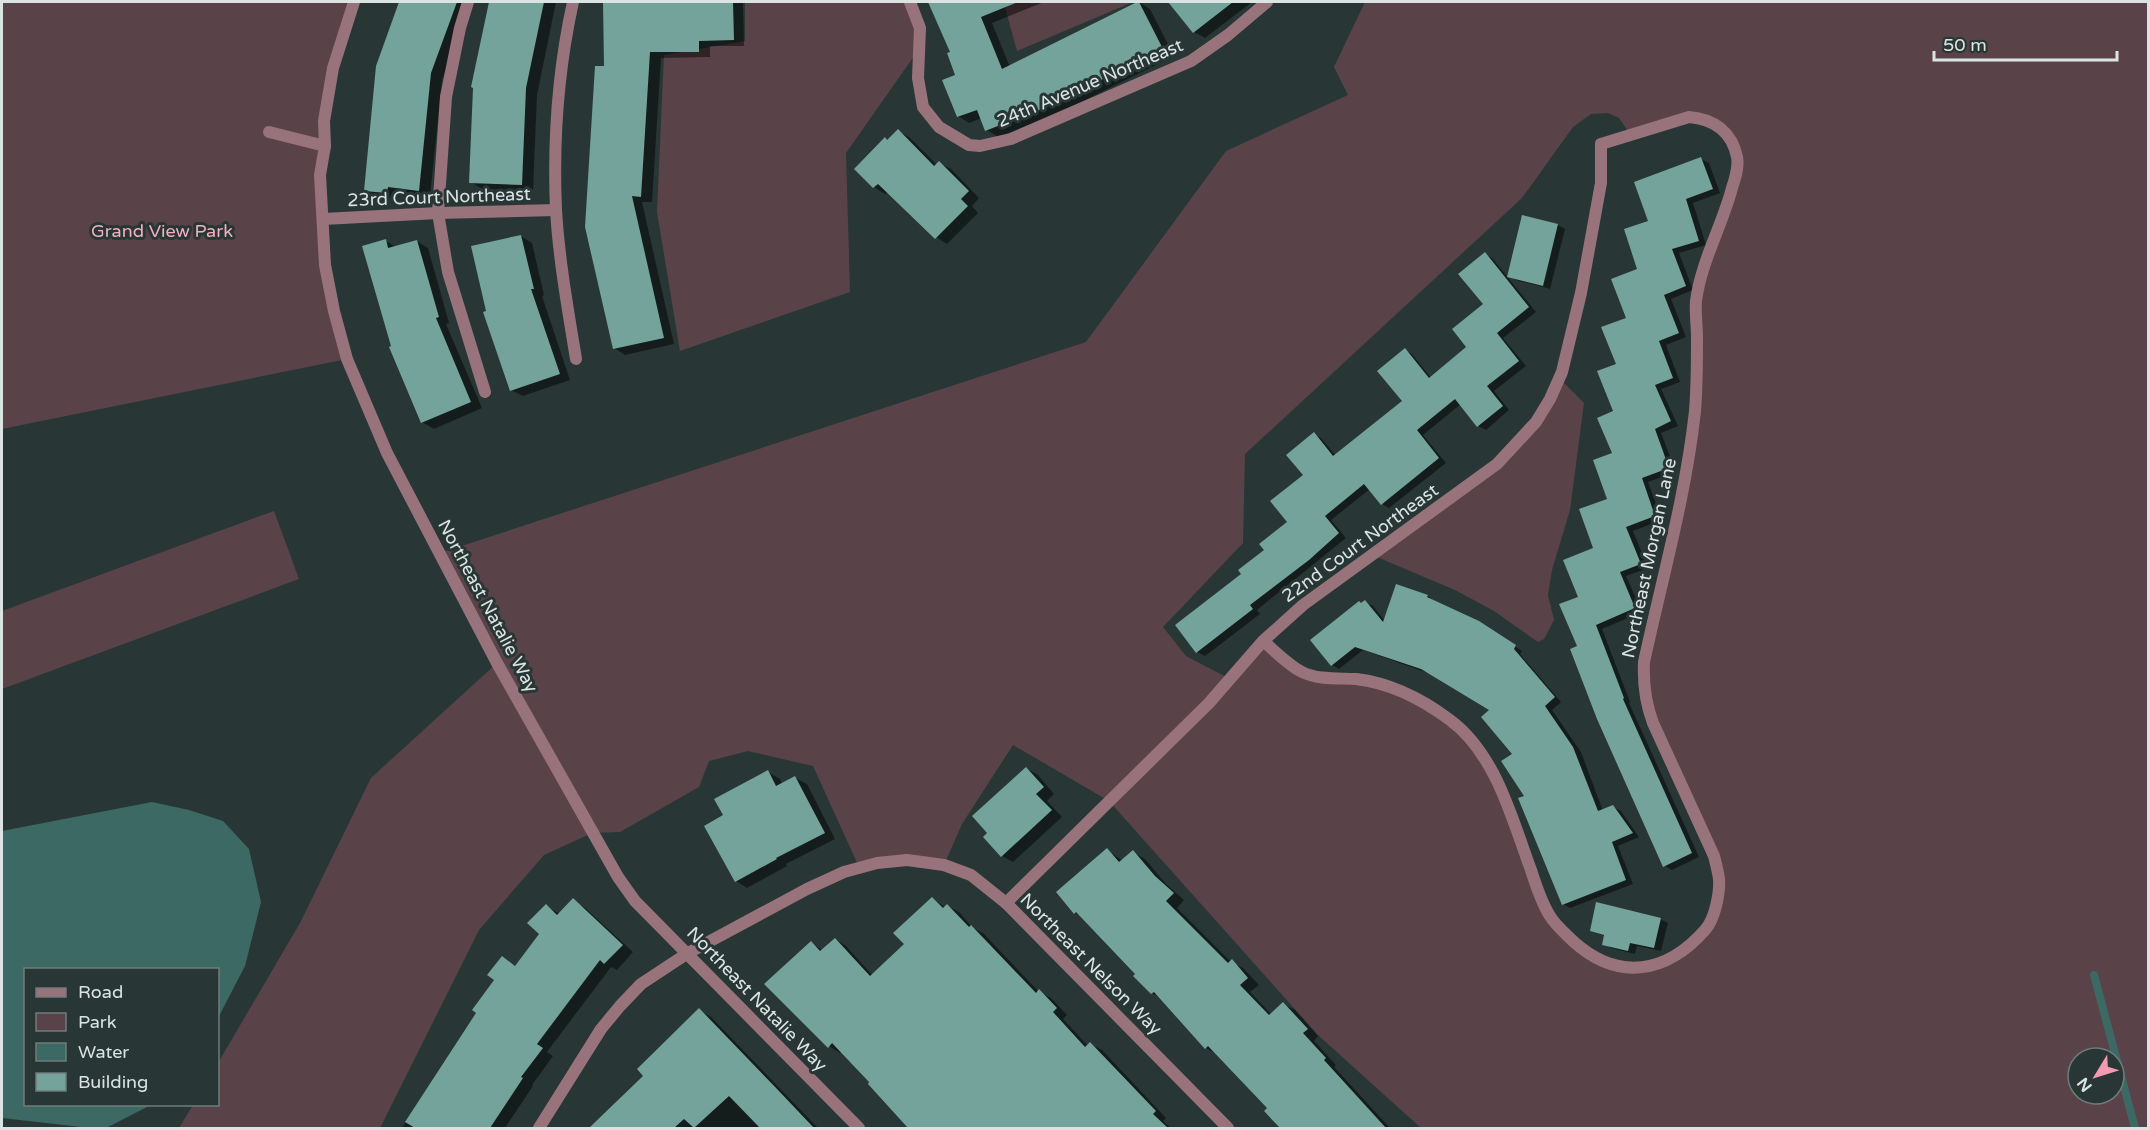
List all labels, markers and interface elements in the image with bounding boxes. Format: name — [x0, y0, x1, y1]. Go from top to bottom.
scale bar — [1934, 24, 2117, 62]
street label: 24th Avenue Northeast — [994, 34, 1186, 132]
text: 50 m — [1943, 34, 1987, 56]
street label: 23rd Court Northeast — [347, 183, 531, 211]
park label: Grand View Park — [91, 220, 233, 242]
street label: Northeast Morgan Lane — [1617, 456, 1681, 660]
street label: 22nd Court Northeast — [1278, 479, 1443, 607]
street label: Northeast Natalie Way — [433, 516, 543, 696]
street label: Northeast Nelson Way — [1016, 889, 1167, 1040]
street label: Northeast Natalie Way — [682, 922, 832, 1076]
legend — [24, 968, 219, 1106]
text: Road — [78, 981, 123, 1003]
text: Park — [78, 1011, 117, 1033]
text: Water — [78, 1041, 129, 1063]
north arrow — [2066, 1046, 2126, 1106]
text: Building — [78, 1071, 148, 1093]
text: N — [2073, 1073, 2097, 1096]

